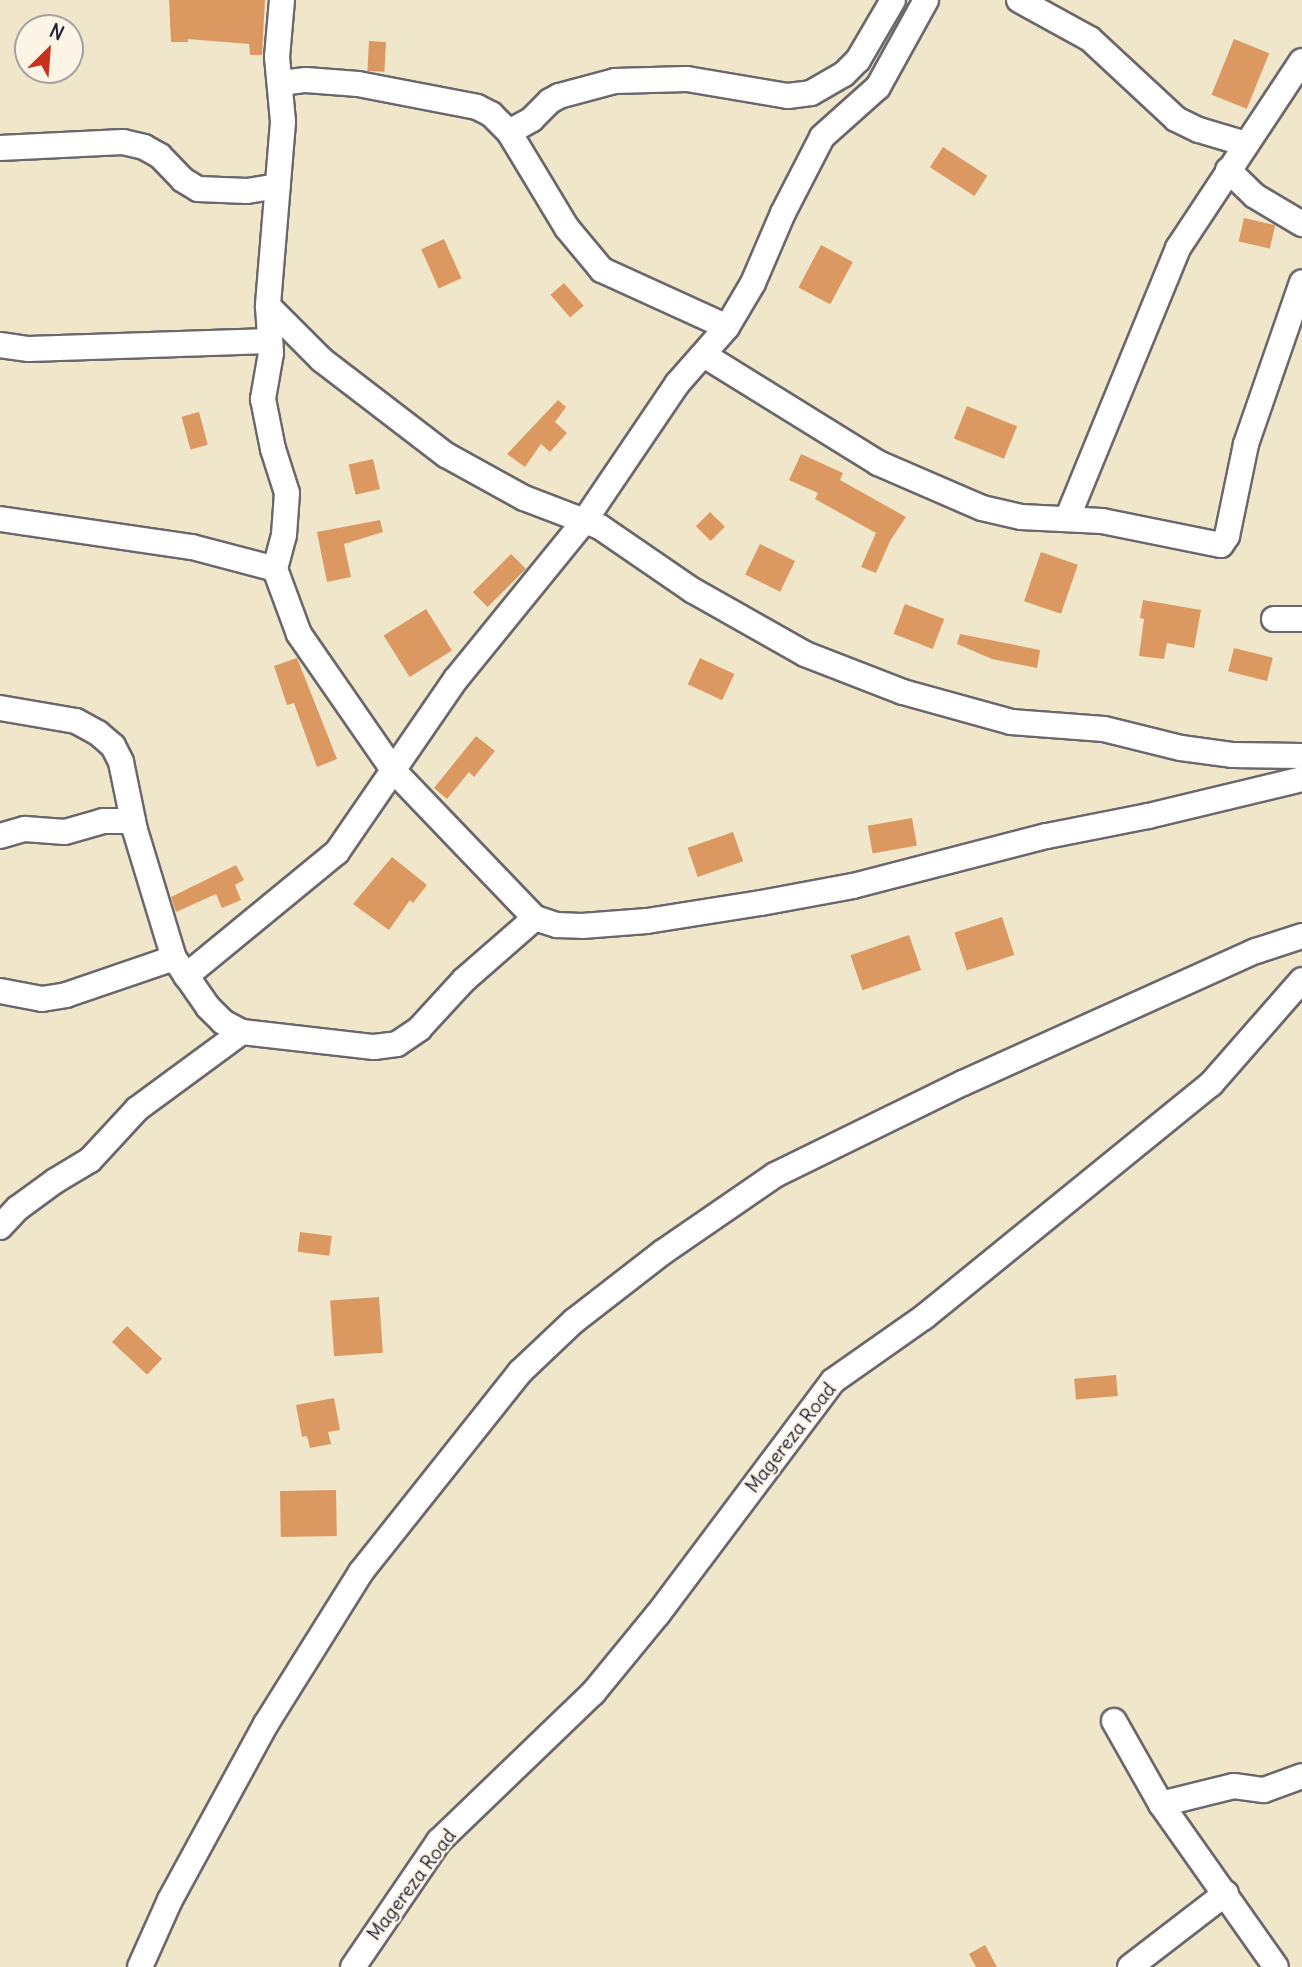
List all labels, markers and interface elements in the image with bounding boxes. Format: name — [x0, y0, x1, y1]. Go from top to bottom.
north arrow — [14, 14, 84, 84]
text: N — [46, 18, 68, 45]
street label: Magereza Road — [741, 1379, 841, 1497]
street label: Magereza Road — [363, 1825, 461, 1945]

